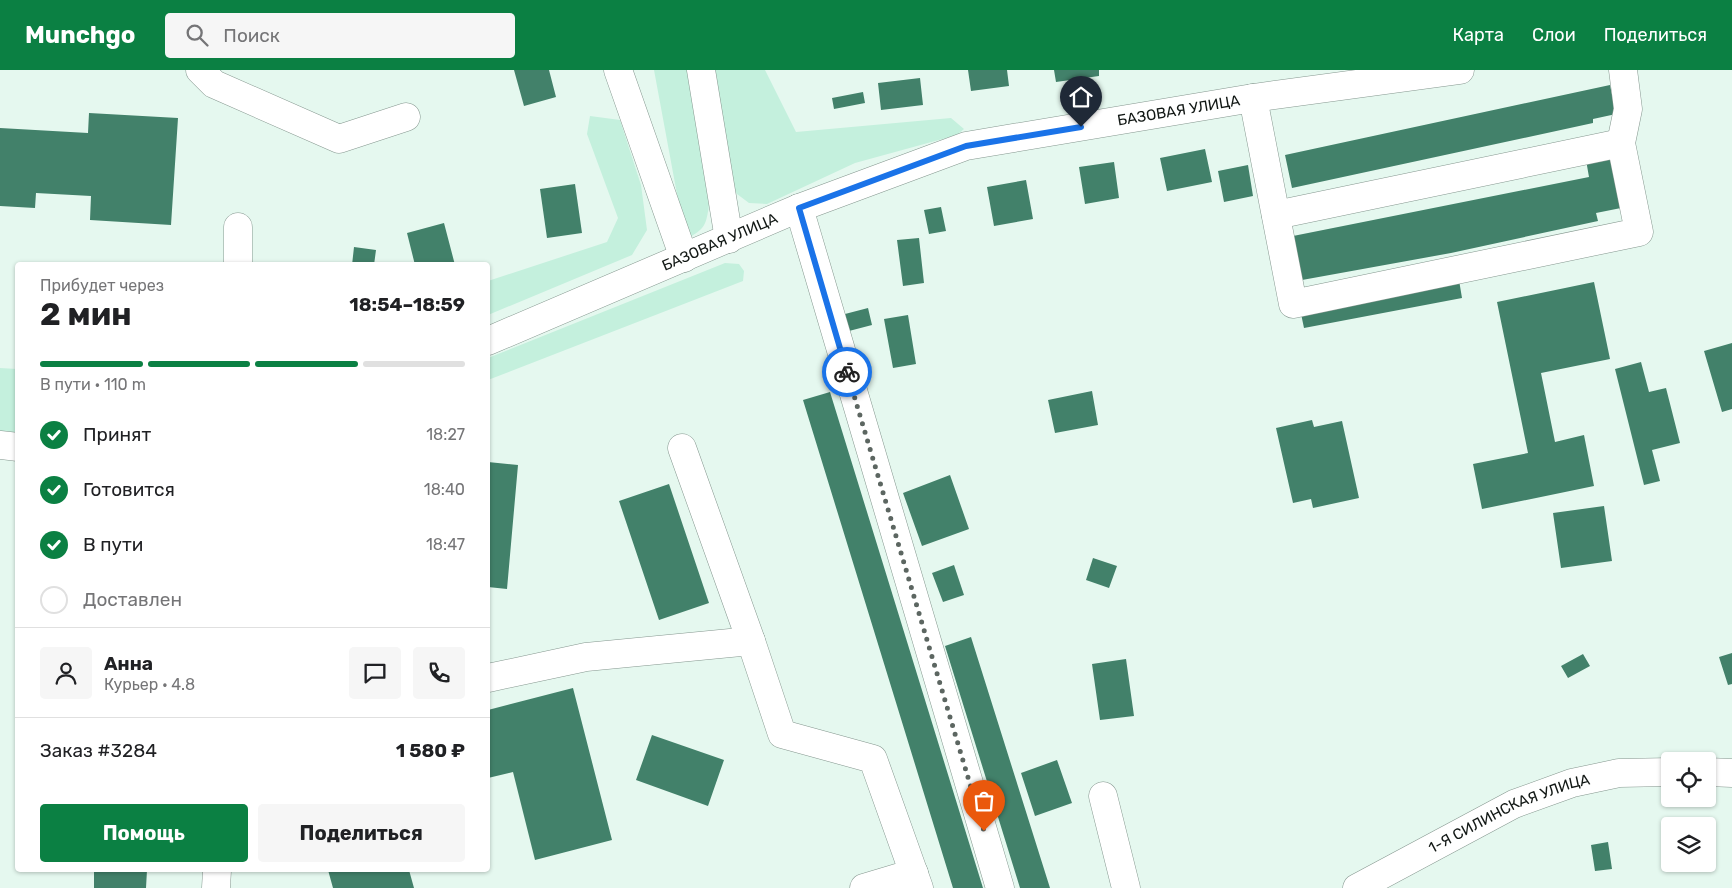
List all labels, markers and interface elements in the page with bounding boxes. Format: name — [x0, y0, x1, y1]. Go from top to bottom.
search box — [165, 13, 515, 58]
text: Munchgo — [25, 21, 135, 49]
icon: search — [183, 21, 211, 49]
text: Поиск — [223, 24, 280, 47]
text: Карта — [1453, 24, 1504, 46]
text: Слои — [1532, 24, 1576, 46]
text: Поделиться — [1604, 24, 1707, 46]
pin — [1060, 76, 1102, 127]
icon: home — [1067, 83, 1095, 111]
street label: БАЗОВАЯ УЛИЦА — [1116, 91, 1241, 130]
street label: БАЗОВАЯ УЛИЦА — [659, 209, 780, 275]
text: Прибудет через — [40, 276, 164, 295]
text: 18:54–18:59 — [349, 293, 465, 316]
text: 2 мин — [40, 295, 132, 333]
courier — [822, 347, 872, 397]
icon: bike — [833, 358, 861, 386]
text: В пути · 110 m — [40, 375, 146, 394]
icon: check — [40, 421, 68, 449]
text: Принят — [83, 423, 151, 446]
text: 18:27 — [426, 425, 465, 444]
icon: check — [40, 476, 68, 504]
text: Готовится — [83, 478, 175, 501]
text: 18:40 — [424, 480, 465, 499]
icon: check — [40, 531, 68, 559]
text: В пути — [83, 533, 143, 556]
text: 18:47 — [426, 535, 465, 554]
text: Доставлен — [83, 588, 182, 611]
button: person — [40, 647, 92, 699]
button: chat — [349, 647, 401, 699]
button: phone — [413, 647, 465, 699]
text: Анна — [104, 652, 153, 675]
text: Курьер · 4.8 — [104, 675, 195, 694]
text: Заказ #3284 — [40, 739, 157, 762]
text: 1 580 ₽ — [396, 739, 465, 762]
map controls — [1661, 752, 1716, 872]
button: locate — [1661, 752, 1716, 807]
street label: 1-Я СИЛИНСКАЯ УЛИЦА — [1425, 770, 1591, 857]
pin — [963, 780, 1005, 831]
icon: bag — [970, 787, 998, 815]
button: Помощь — [40, 804, 248, 862]
button: Поделиться — [258, 804, 465, 862]
button: layers — [1661, 817, 1716, 872]

